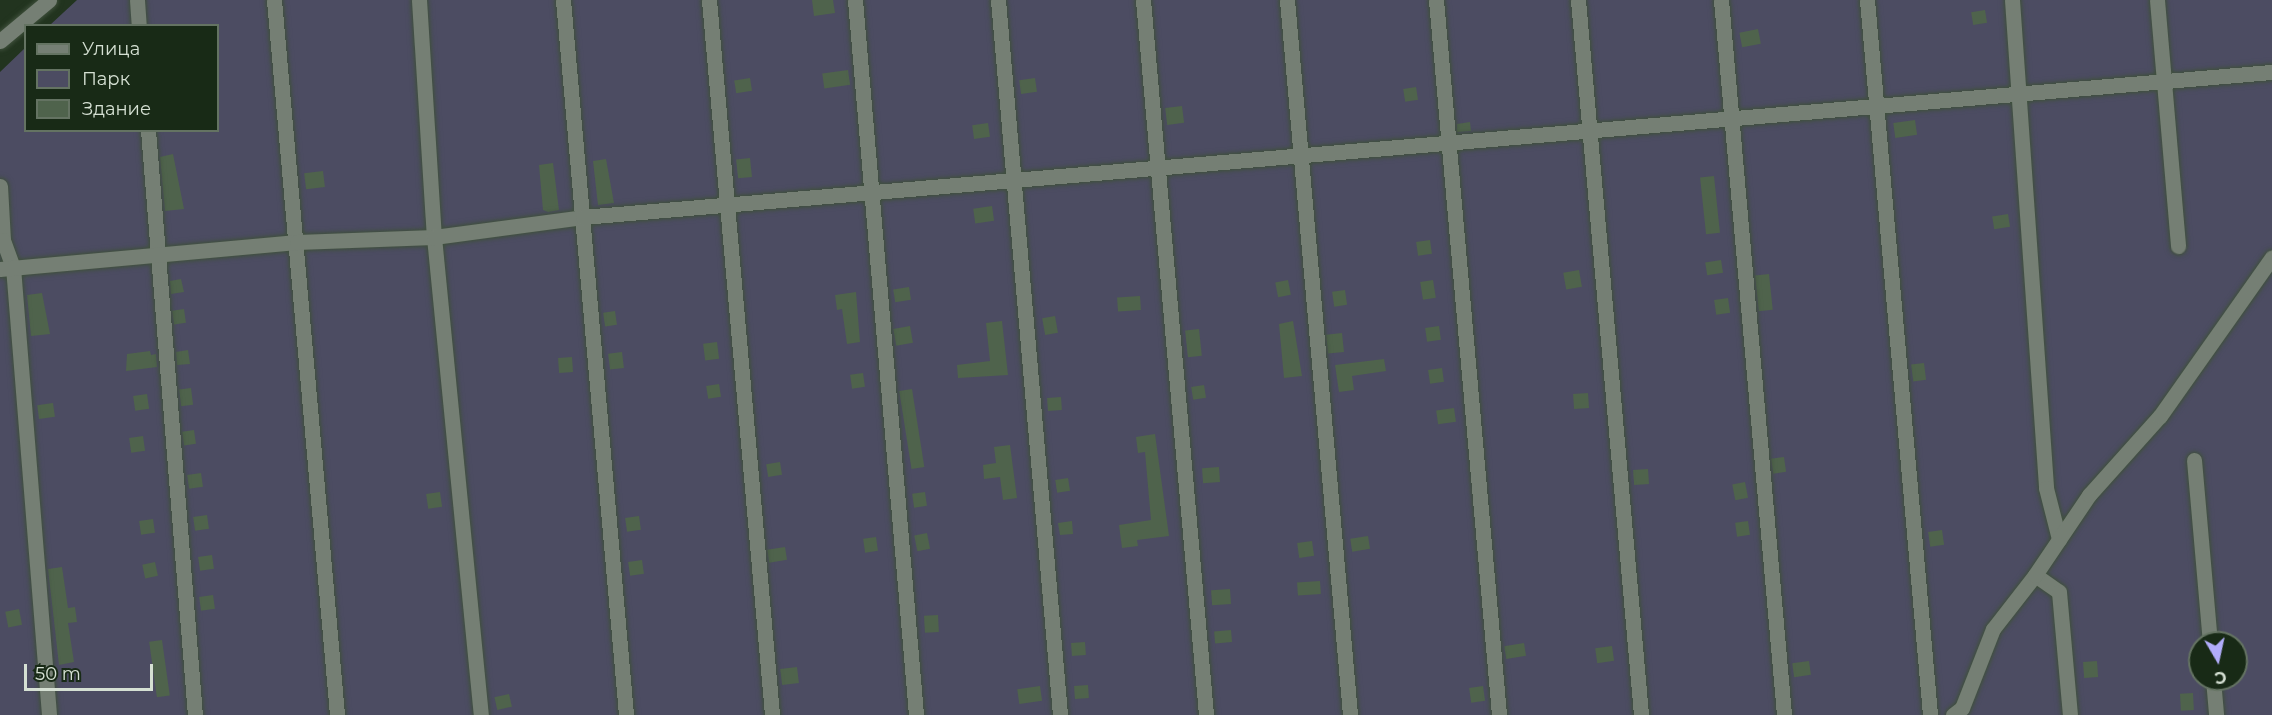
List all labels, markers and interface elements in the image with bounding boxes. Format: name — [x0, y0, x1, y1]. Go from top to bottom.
legend — [24, 24, 219, 132]
text: Улица — [82, 38, 140, 60]
text: Парк — [82, 68, 130, 90]
text: Здание — [82, 98, 151, 120]
north arrow — [2188, 631, 2248, 691]
scale bar — [27, 652, 156, 690]
text: 50 m — [35, 663, 81, 685]
text: С — [2213, 667, 2228, 688]

